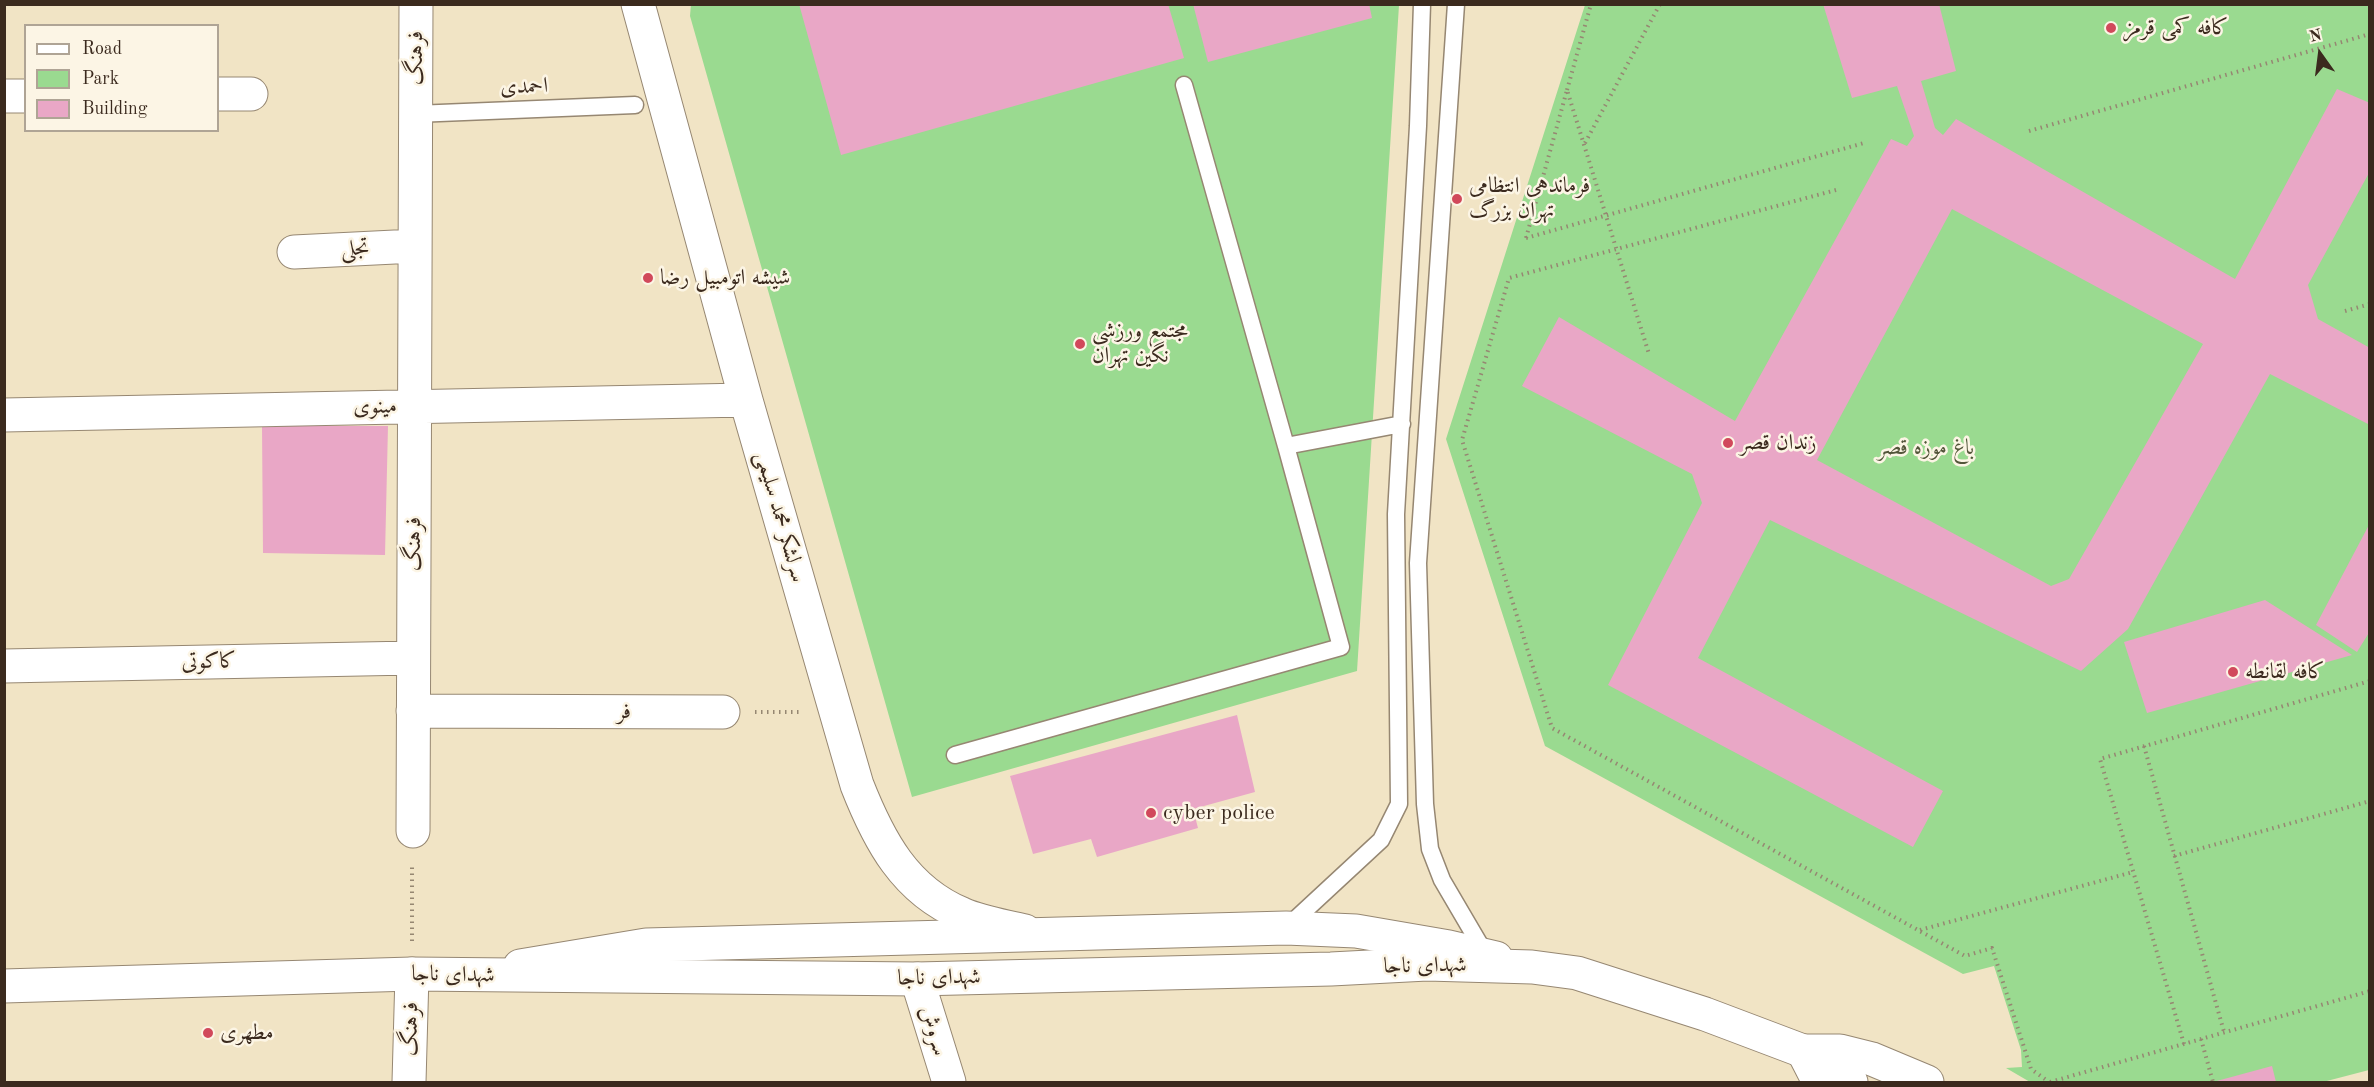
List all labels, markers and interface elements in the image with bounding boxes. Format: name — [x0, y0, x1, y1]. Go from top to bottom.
place label: کافه کمی قرمز — [2123, 15, 2229, 41]
marker: کافه کمی قرمز — [2104, 21, 2118, 35]
legend — [24, 24, 219, 132]
north arrow — [2290, 24, 2350, 84]
text: N — [2308, 27, 2324, 46]
street label: فرهنگ — [403, 31, 429, 85]
text: Road — [82, 40, 122, 58]
text: Park — [82, 70, 119, 88]
street label: احمدی — [500, 73, 548, 101]
text: Building — [82, 100, 147, 118]
place label: فرماندهی انتظامی تهران بزرگ — [1469, 173, 1590, 224]
marker: فرماندهی انتظامی تهران بزرگ — [1450, 192, 1464, 206]
street label: تجلی — [340, 235, 370, 263]
place label: شیشه اتومبیل رضا — [660, 265, 790, 291]
marker: شیشه اتومبیل رضا — [641, 271, 655, 285]
place label: مجتمع ورزشی نگین تهران — [1092, 318, 1188, 370]
marker: مجتمع ورزشی نگین تهران — [1073, 337, 1087, 351]
street label: مینوی — [353, 393, 397, 421]
place label: زندان قصر — [1740, 430, 1816, 456]
park label: باغ موزه قصر — [1878, 435, 1974, 461]
marker: زندان قصر — [1721, 436, 1735, 450]
street label: سرلشکر محمد سلیمی — [749, 449, 811, 585]
street label: فرهنگ — [401, 517, 427, 571]
street label: کاکوتی — [181, 648, 237, 676]
place label: کافه لقانطه — [2245, 659, 2325, 685]
marker: کافه لقانطه — [2226, 665, 2240, 679]
street label: فر — [617, 699, 631, 725]
place label: cyber police — [1163, 800, 1275, 826]
marker: cyber police — [1144, 806, 1158, 820]
street label: شهدای ناجا — [1383, 952, 1467, 980]
street label: شهدای ناجا — [411, 961, 495, 989]
street label: شهدای ناجا — [897, 964, 981, 992]
street label: فرهنگ — [397, 1002, 425, 1056]
street label: سروش — [913, 1003, 953, 1059]
place label: مطهری — [220, 1020, 274, 1046]
marker: مطهری — [201, 1026, 215, 1040]

